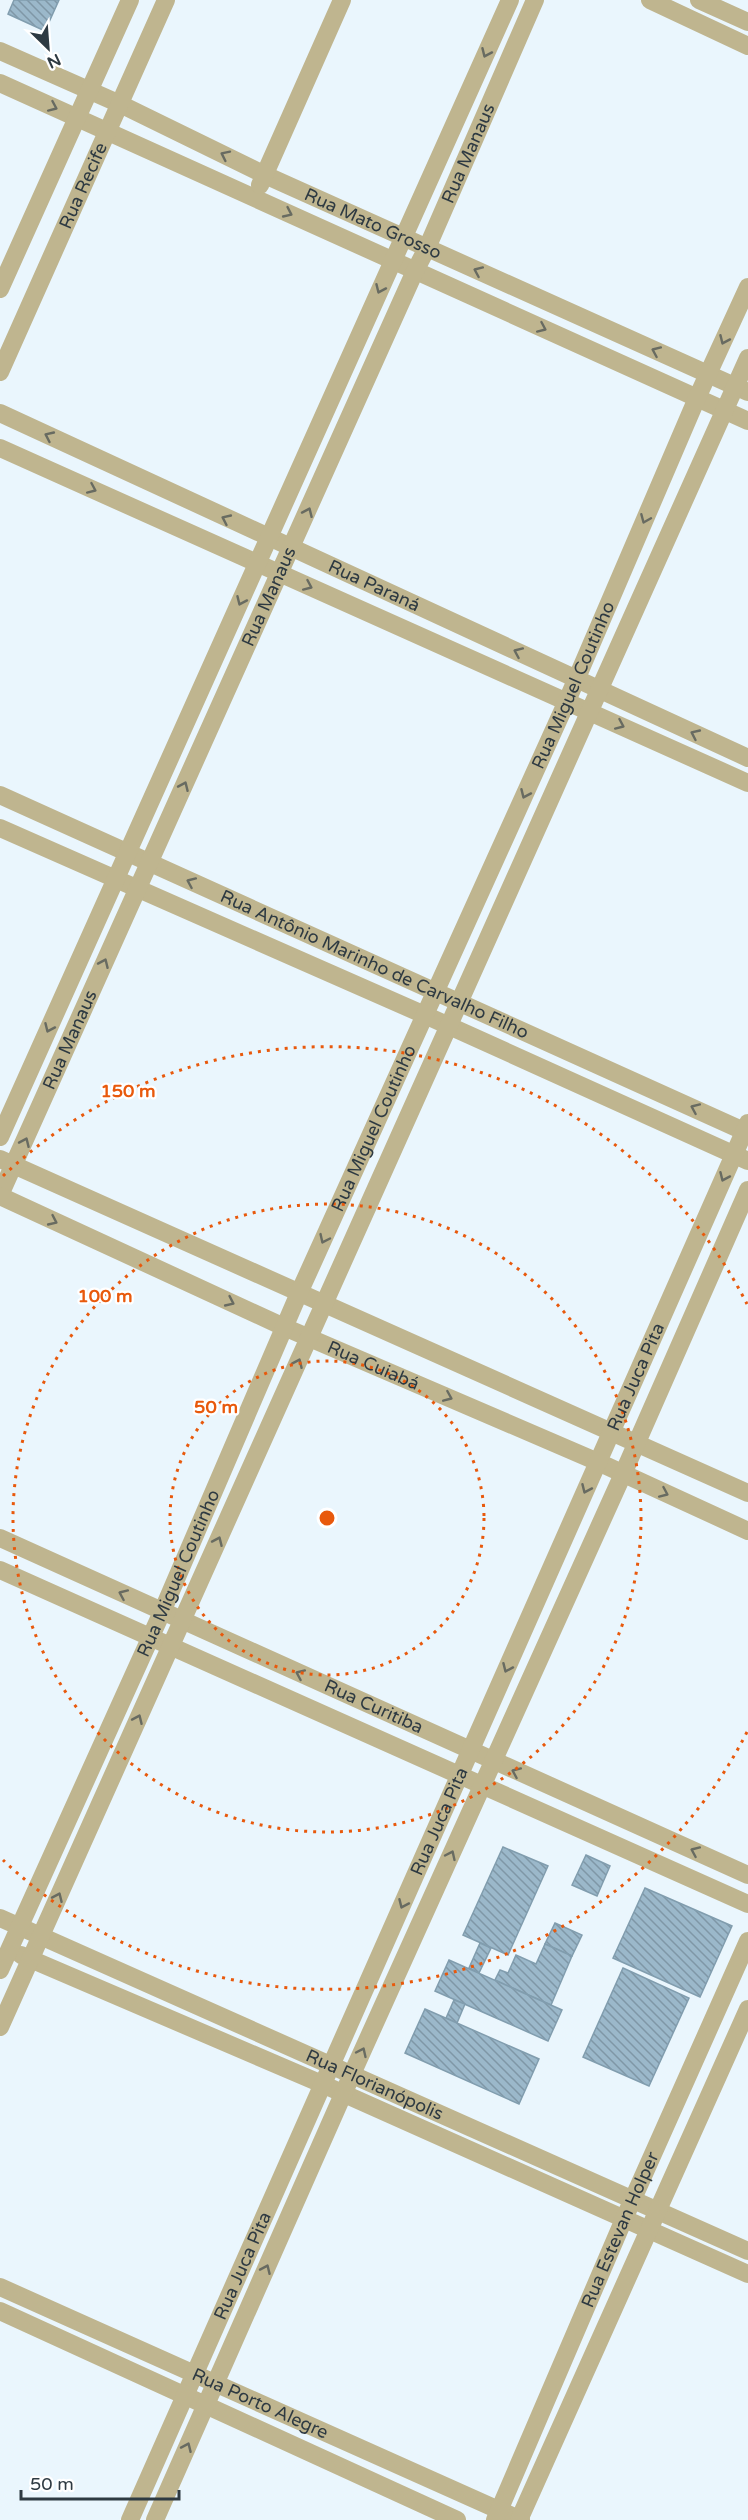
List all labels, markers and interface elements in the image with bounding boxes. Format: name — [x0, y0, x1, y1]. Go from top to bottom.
north arrow — [18, 18, 78, 78]
one-way arrow — [481, 47, 493, 58]
text: N — [44, 49, 64, 72]
one-way arrow — [47, 99, 58, 111]
street label: Rua Manaus — [437, 100, 500, 207]
street label: Rua Recife — [54, 139, 112, 232]
one-way arrow — [220, 151, 231, 163]
street label: Rua Mato Grosso — [301, 183, 445, 264]
one-way arrow — [282, 206, 293, 218]
one-way arrow — [474, 266, 485, 278]
one-way arrow — [376, 282, 388, 293]
one-way arrow — [536, 321, 547, 333]
one-way arrow — [719, 334, 731, 345]
one-way arrow — [652, 346, 663, 358]
one-way arrow — [45, 432, 56, 444]
one-way arrow — [85, 482, 96, 494]
one-way arrow — [300, 508, 312, 519]
one-way arrow — [640, 512, 652, 523]
one-way arrow — [221, 514, 232, 526]
street label: Rua Manaus — [237, 543, 301, 650]
street label: Rua Paraná — [325, 555, 423, 616]
one-way arrow — [302, 578, 313, 590]
one-way arrow — [236, 594, 248, 605]
street label: Rua Miguel Coutinho — [527, 598, 619, 772]
one-way arrow — [513, 648, 524, 660]
one-way arrow — [614, 718, 625, 730]
one-way arrow — [690, 729, 701, 741]
one-way arrow — [177, 781, 189, 792]
one-way arrow — [521, 787, 533, 798]
one-way arrow — [187, 877, 198, 889]
street label: Rua Antônio Marinho de Carvalho Filho — [217, 885, 532, 1043]
one-way arrow — [96, 959, 108, 970]
street label: Rua Manaus — [38, 987, 102, 1093]
one-way arrow — [44, 1021, 56, 1032]
street label: Rua Miguel Coutinho — [326, 1041, 421, 1215]
text: 150 m — [100, 1080, 156, 1102]
one-way arrow — [690, 1104, 701, 1116]
one-way arrow — [17, 1137, 29, 1148]
one-way arrow — [719, 1170, 731, 1181]
one-way arrow — [47, 1213, 58, 1225]
one-way arrow — [319, 1233, 331, 1244]
text: 100 m — [77, 1285, 133, 1307]
one-way arrow — [224, 1295, 235, 1307]
street label: Rua Juca Pita — [602, 1319, 669, 1434]
street label: Rua Cuiabá — [324, 1336, 423, 1395]
one-way arrow — [290, 1358, 302, 1369]
one-way arrow — [441, 1390, 452, 1402]
text: 50 m — [194, 1396, 238, 1418]
one-way arrow — [581, 1483, 593, 1494]
one-way arrow — [658, 1485, 669, 1497]
street label: Rua Miguel Coutinho — [132, 1486, 224, 1660]
centre of rings — [317, 1508, 337, 1528]
one-way arrow — [211, 1536, 223, 1547]
one-way arrow — [118, 1589, 129, 1601]
one-way arrow — [502, 1662, 514, 1673]
one-way arrow — [296, 1670, 307, 1682]
street label: Rua Curitiba — [321, 1675, 427, 1738]
one-way arrow — [131, 1714, 143, 1725]
street label: Rua Juca Pita — [406, 1764, 473, 1879]
one-way arrow — [512, 1767, 523, 1779]
one-way arrow — [690, 1846, 701, 1858]
one-way arrow — [444, 1851, 456, 1862]
one-way arrow — [51, 1892, 63, 1903]
one-way arrow — [398, 1897, 410, 1908]
street label: Rua Florianópolis — [302, 2045, 447, 2125]
one-way arrow — [354, 2047, 366, 2058]
street label: Rua Estevan Holper — [576, 2148, 664, 2311]
street label: Rua Juca Pita — [209, 2208, 276, 2323]
one-way arrow — [258, 2264, 270, 2275]
street label: Rua Porto Alegre — [189, 2363, 332, 2443]
one-way arrow — [180, 2443, 192, 2454]
scale bar — [21, 2463, 178, 2501]
text: 50 m — [30, 2473, 74, 2495]

